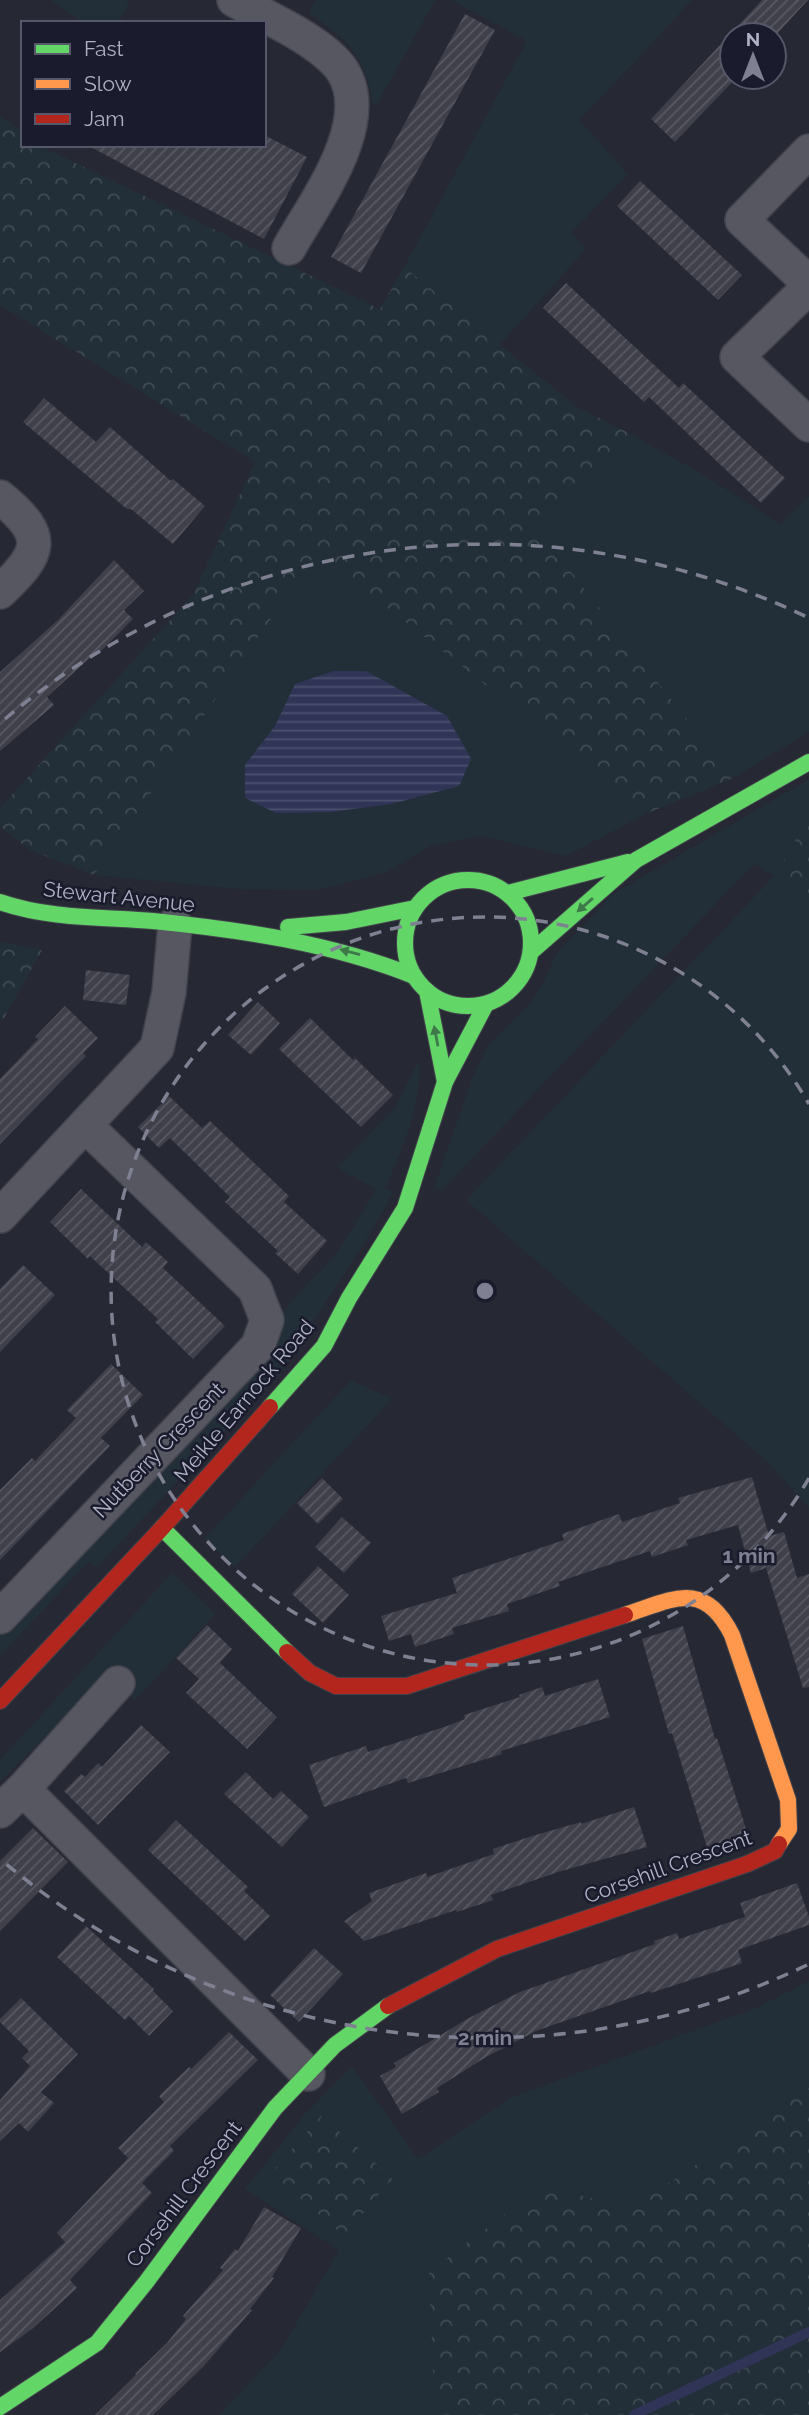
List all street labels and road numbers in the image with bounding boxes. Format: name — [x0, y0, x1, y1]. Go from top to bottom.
street label: Stewart Avenue — [42, 876, 196, 917]
street label: Meikle Earnock Road — [168, 1314, 319, 1487]
street label: Nutberry Crescent — [88, 1377, 230, 1523]
street label: Corsehill Crescent — [581, 1825, 755, 1908]
street label: Corsehill Crescent — [120, 2116, 247, 2272]

